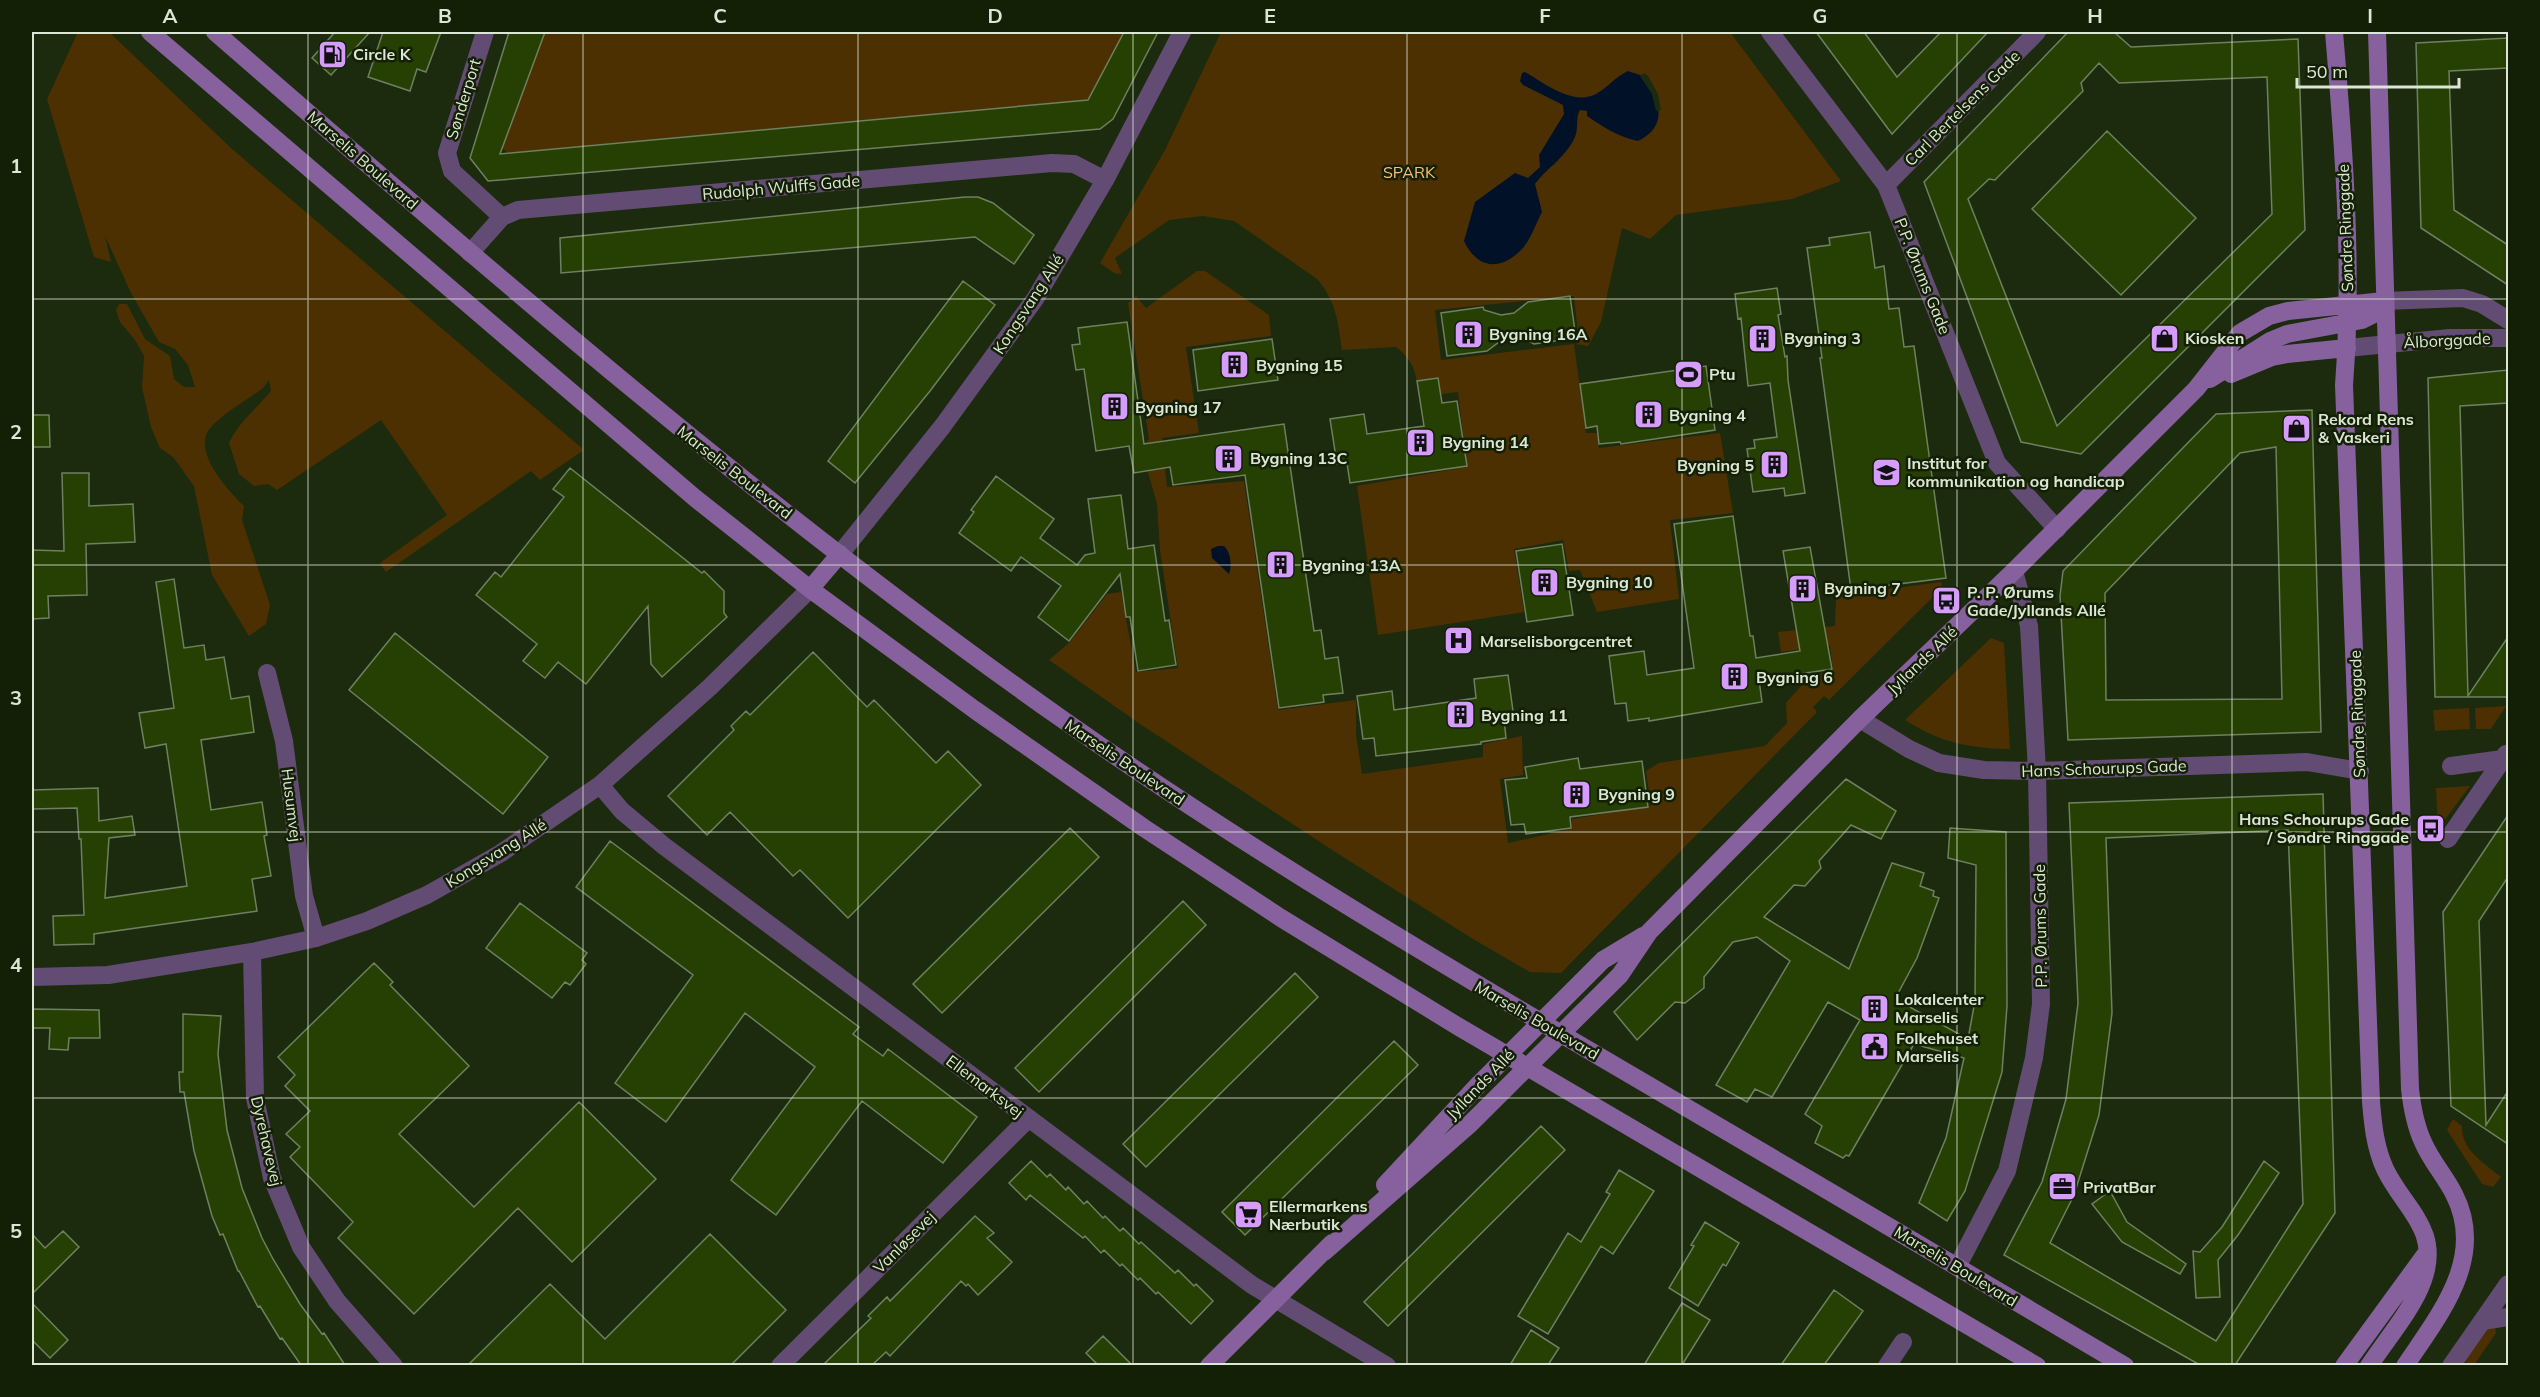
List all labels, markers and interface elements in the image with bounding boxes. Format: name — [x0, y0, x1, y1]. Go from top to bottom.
text: A — [163, 3, 178, 28]
text: B — [438, 3, 452, 28]
text: C — [713, 3, 727, 28]
text: D — [987, 3, 1003, 28]
text: E — [1264, 3, 1276, 28]
text: F — [1539, 3, 1551, 28]
text: G — [1813, 3, 1827, 28]
text: H — [2087, 3, 2103, 28]
text: I — [2367, 3, 2373, 28]
fuel station icon: Circle K — [316, 38, 348, 70]
place label: Circle K — [353, 44, 412, 64]
street label: Carl Bertelsens Gade — [1900, 46, 2024, 170]
scale bar — [2297, 51, 2459, 89]
street label: Sønderport — [441, 56, 485, 142]
text: 50 m — [2306, 60, 2348, 83]
street label: Marselis Boulevard — [303, 106, 423, 214]
text: 1 — [10, 153, 22, 178]
park label: SPARK — [1383, 162, 1436, 182]
street label: Søndre Ringgade — [2333, 164, 2357, 292]
street label: Rudolph Wulffs Gade — [701, 170, 861, 204]
street label: P.P. Ørums Gade — [1891, 215, 1955, 337]
street label: Kongsvang Allé — [988, 250, 1068, 358]
building icon: Bygning 16A — [1452, 318, 1484, 350]
building icon: Bygning 3 — [1747, 322, 1779, 354]
shop icon: Kiosken — [2148, 322, 2180, 354]
place label: Bygning 16A — [1489, 324, 1588, 344]
place label: Bygning 3 — [1784, 328, 1861, 348]
place label: Kiosken — [2185, 328, 2244, 348]
street label: Ålborggade — [2403, 328, 2491, 352]
building icon: Bygning 15 — [1219, 349, 1251, 381]
place label: Bygning 15 — [1256, 355, 1343, 375]
sports icon: Ptu — [1672, 358, 1704, 390]
place label: Ptu — [1709, 364, 1736, 384]
building icon: Bygning 17 — [1098, 391, 1130, 423]
place label: Bygning 17 — [1135, 397, 1222, 417]
building icon: Bygning 4 — [1632, 399, 1664, 431]
place label: Bygning 4 — [1669, 405, 1746, 425]
place label: Rekord Rens & Vaskeri — [2318, 409, 2414, 447]
shop icon: Rekord Rens & Vaskeri — [2281, 412, 2313, 444]
text: 2 — [10, 419, 22, 444]
street label: Marselis Boulevard — [674, 421, 796, 523]
building icon: Bygning 14 — [1405, 426, 1437, 458]
place label: Bygning 14 — [1442, 432, 1529, 452]
building icon: Bygning 13C — [1213, 442, 1245, 474]
place label: Bygning 13C — [1250, 448, 1348, 468]
building icon: Bygning 5 — [1759, 449, 1791, 481]
place label: Institut for kommunikation og handicap — [1907, 453, 2125, 491]
place label: Bygning 5 — [1677, 455, 1754, 475]
school or university icon: Institut for kommunikation og handicap — [1870, 456, 1902, 488]
building icon: Bygning 13A — [1265, 549, 1297, 581]
place label: Bygning 13A — [1302, 555, 1401, 575]
building icon: Bygning 10 — [1529, 566, 1561, 598]
place label: Bygning 10 — [1566, 572, 1653, 592]
building icon: Bygning 7 — [1787, 572, 1819, 604]
place label: Bygning 7 — [1824, 578, 1901, 598]
place label: P. P. Ørums Gade/Jyllands Allé — [1967, 582, 2106, 620]
bus stop icon: P. P. Ørums Gade/Jyllands Allé — [1930, 585, 1962, 617]
street label: Jyllands Allé — [1883, 621, 1961, 699]
hospital icon: Marselisborgcentret — [1443, 625, 1475, 657]
place label: Marselisborgcentret — [1480, 631, 1632, 651]
street label: Søndre Ringgade — [2345, 650, 2369, 778]
building icon: Bygning 6 — [1719, 661, 1751, 693]
place label: Bygning 6 — [1756, 667, 1833, 687]
text: 3 — [10, 685, 22, 710]
building icon: Bygning 11 — [1444, 699, 1476, 731]
place label: Bygning 11 — [1481, 705, 1568, 725]
street label: Marselis Boulevard — [1061, 714, 1189, 810]
street label: Hans Schourups Gade — [2021, 755, 2187, 781]
street label: Husumvej — [278, 767, 306, 843]
building icon: Bygning 9 — [1561, 778, 1593, 810]
place label: Bygning 9 — [1598, 784, 1675, 804]
place label: Hans Schourups Gade / Søndre Ringgade — [2239, 809, 2409, 847]
bus stop icon: Hans Schourups Gade / Søndre Ringgade — [2414, 812, 2446, 844]
street label: Kongsvang Allé — [442, 814, 550, 892]
street label: P.P. Ørums Gade — [2029, 864, 2051, 988]
text: 4 — [10, 952, 22, 977]
street label: Marselis Boulevard — [1471, 976, 1603, 1064]
place label: Lokalcenter Marselis — [1895, 989, 1984, 1027]
building icon: Lokalcenter Marselis — [1858, 992, 1890, 1024]
place label: Folkehuset Marselis — [1896, 1028, 1978, 1066]
public building icon: Folkehuset Marselis — [1859, 1031, 1891, 1063]
street label: Jyllands Allé — [1441, 1045, 1519, 1123]
street label: Ellemarksvej — [942, 1050, 1028, 1122]
street label: Dyrehavevej — [247, 1094, 287, 1188]
office icon: PrivatBar — [2046, 1171, 2078, 1203]
place label: PrivatBar — [2083, 1177, 2156, 1197]
place label: Ellermarkens Nærbutik — [1269, 1196, 1368, 1234]
supermarket icon: Ellermarkens Nærbutik — [1232, 1199, 1264, 1231]
street label: Vanløsevej — [869, 1207, 939, 1277]
text: 5 — [10, 1218, 22, 1243]
street label: Marselis Boulevard — [1891, 1221, 2021, 1311]

